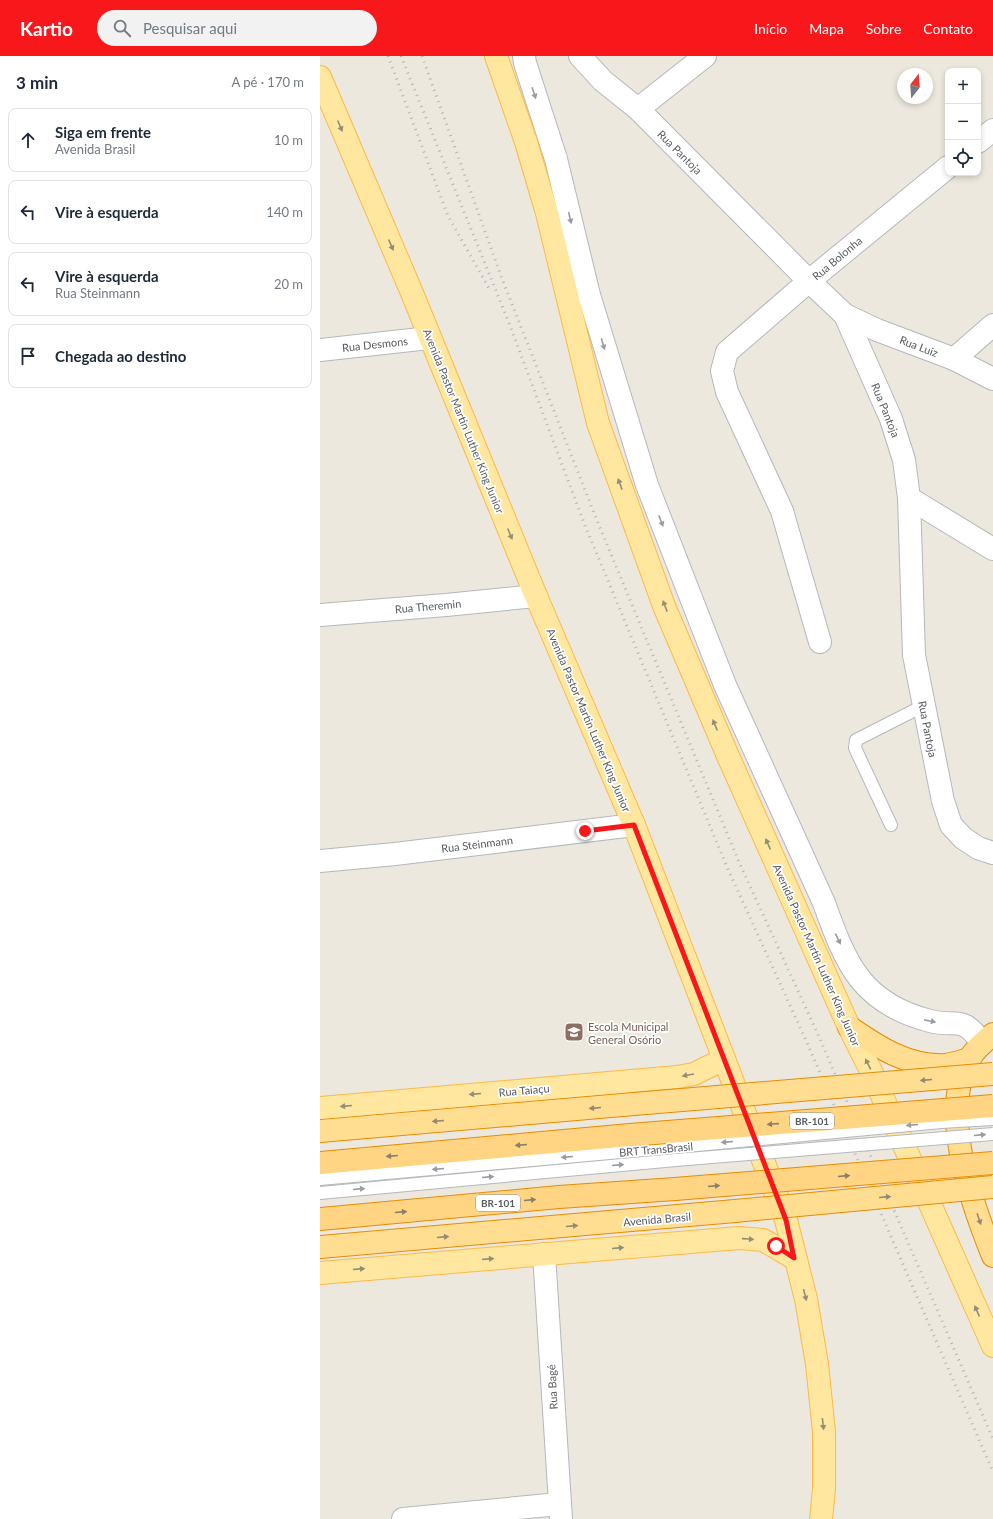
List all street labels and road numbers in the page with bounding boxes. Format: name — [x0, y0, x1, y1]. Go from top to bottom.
street label: Rua Pantoja — [655, 127, 705, 177]
street label: Rua Bolonha — [809, 233, 865, 283]
street label: Avenida Pastor Martin Luther King Junior — [421, 327, 507, 515]
street label: Rua Luiz — [898, 333, 940, 359]
street label: Rua Desmons — [341, 334, 409, 354]
street label: Rua Pantoja — [869, 381, 903, 439]
street label: Rua Theremin — [394, 597, 462, 615]
street label: Avenida Pastor Martin Luther King Junior — [544, 626, 634, 814]
street label: Rua Pantoja — [916, 700, 940, 758]
street label: Rua Steinmann — [440, 833, 514, 855]
street label: Avenida Pastor Martin Luther King Junior — [771, 862, 863, 1048]
street label: Rua Taiaçu — [498, 1081, 550, 1099]
road number: BR-101 — [790, 1113, 834, 1129]
street label: BRT TransBrasil — [618, 1139, 694, 1159]
road number: BR-101 — [476, 1195, 520, 1211]
street label: Avenida Brasil — [623, 1210, 691, 1228]
street label: Rua Bagé — [544, 1364, 560, 1410]

